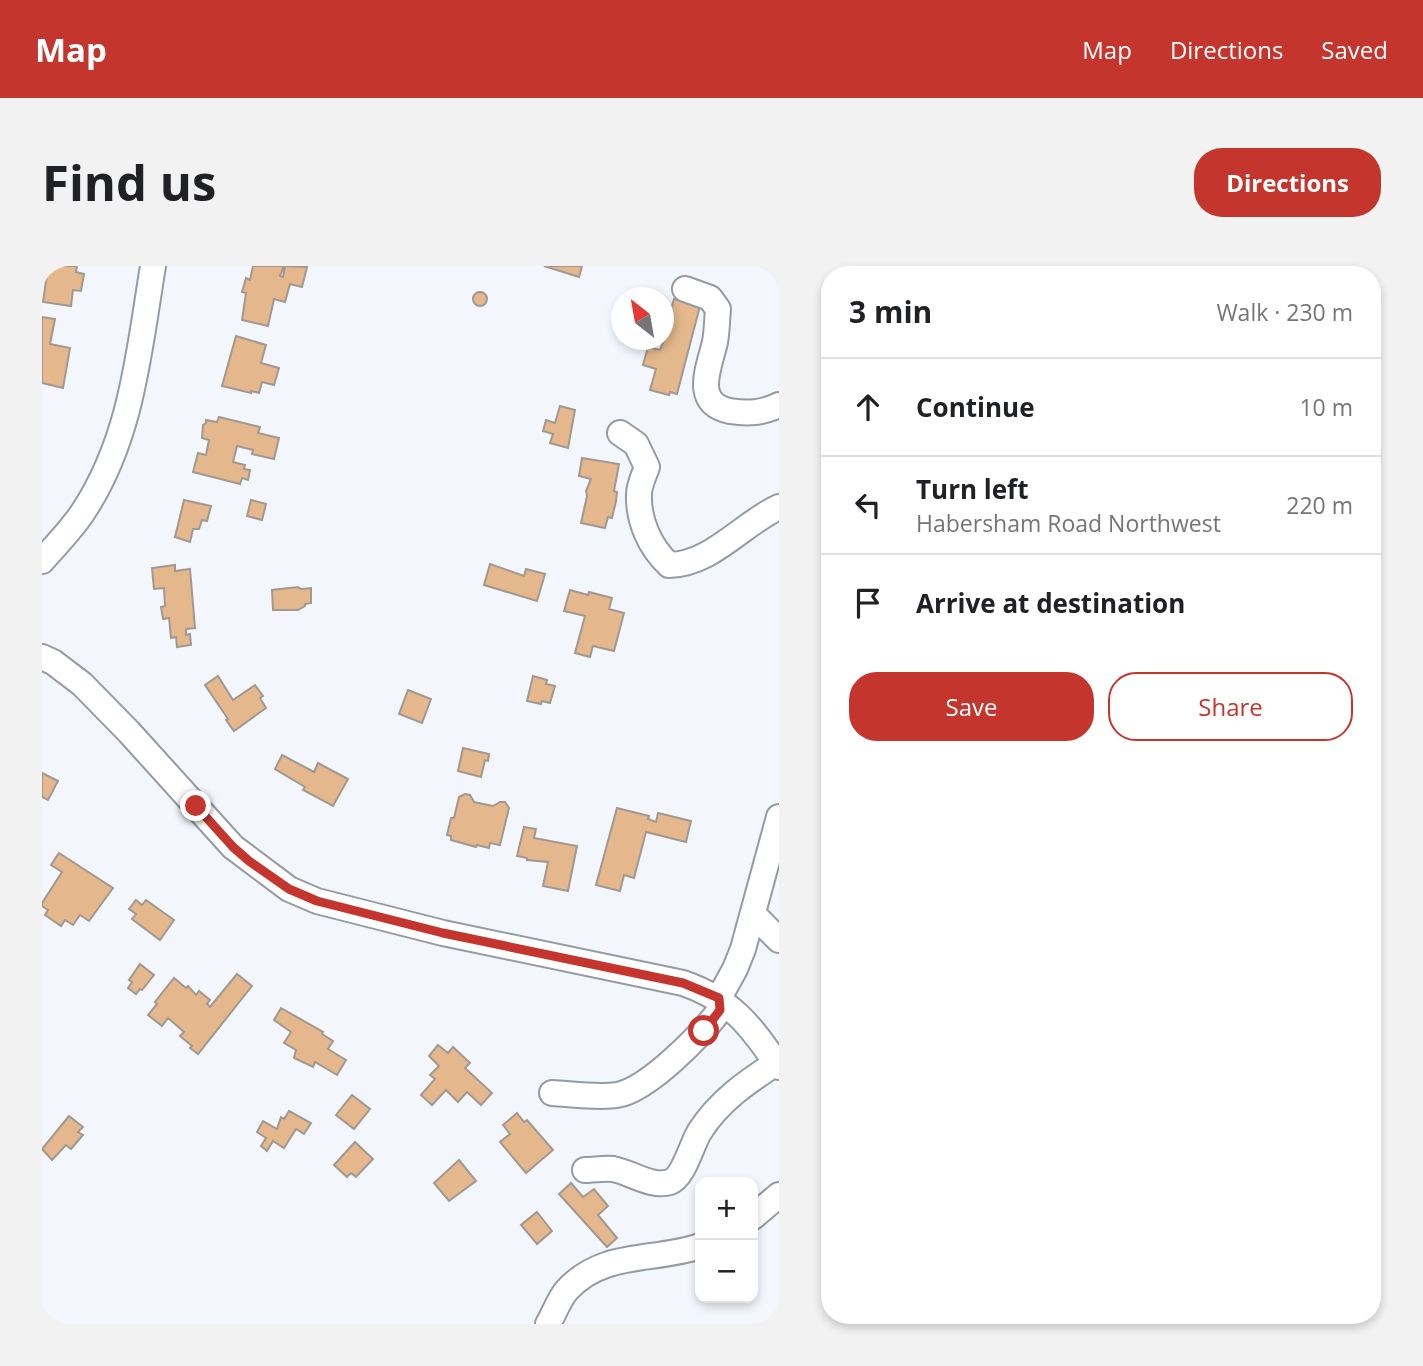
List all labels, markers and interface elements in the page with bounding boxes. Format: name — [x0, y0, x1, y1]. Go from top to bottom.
text: Map — [35, 27, 107, 72]
text: Map — [1082, 33, 1132, 66]
text: Directions — [1170, 33, 1283, 66]
text: Saved — [1321, 33, 1388, 66]
button: Directions — [1194, 148, 1381, 217]
text: Find us — [42, 149, 216, 215]
north arrow — [611, 287, 674, 350]
text: 3 min — [849, 291, 932, 332]
text: Walk · 230 m — [1216, 296, 1353, 328]
icon: ahead — [849, 388, 887, 426]
text: Continue — [916, 389, 1035, 425]
text: 10 m — [1299, 391, 1353, 423]
text: Turn left — [916, 471, 1028, 507]
icon: left — [849, 486, 887, 524]
text: 220 m — [1286, 489, 1353, 521]
text: Habersham Road Northwest — [916, 507, 1221, 539]
icon: arrive — [849, 584, 887, 622]
text: Arrive at destination — [916, 585, 1185, 621]
button: Save — [849, 672, 1094, 741]
button: Share — [1108, 672, 1353, 741]
route end — [180, 790, 211, 821]
route start — [688, 1015, 719, 1046]
map controls — [695, 1177, 758, 1303]
button: + — [695, 1177, 758, 1240]
button: − — [695, 1240, 758, 1303]

